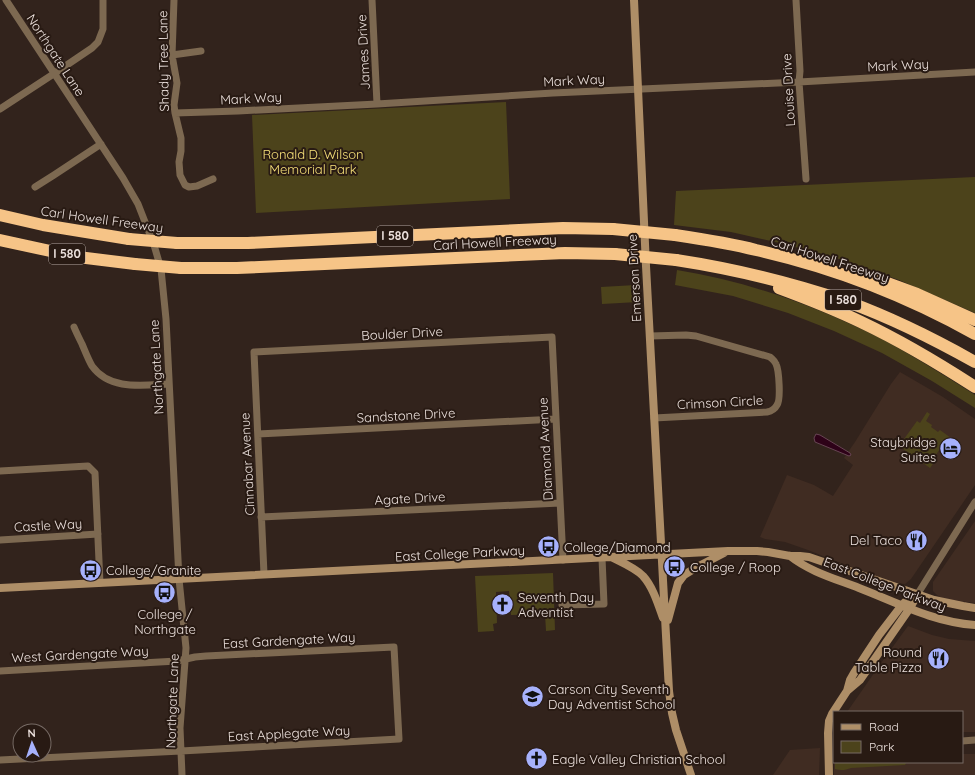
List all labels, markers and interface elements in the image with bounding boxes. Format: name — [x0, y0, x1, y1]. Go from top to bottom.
street label: Shady Tree Lane — [154, 10, 172, 112]
street label: Northgate Lane — [23, 11, 89, 99]
street label: James Drive — [353, 14, 373, 90]
street label: Louise Drive — [778, 53, 798, 127]
street label: Mark Way — [867, 55, 929, 75]
street label: Mark Way — [543, 70, 605, 90]
street label: Mark Way — [220, 88, 282, 108]
park label: Ronald D. Wilson Memorial Park — [262, 146, 364, 177]
street label: Carl Howell Freeway — [40, 202, 164, 236]
road number: I 580 — [377, 226, 413, 246]
street label: Carl Howell Freeway — [433, 231, 557, 253]
street label: Carl Howell Freeway — [769, 232, 891, 286]
street label: Emerson Drive — [624, 234, 644, 322]
road number: I 580 — [49, 244, 85, 264]
road number: I 580 — [825, 290, 861, 310]
street label: Northgate Lane — [146, 319, 166, 415]
street label: Boulder Drive — [361, 323, 443, 343]
street label: Crimson Circle — [677, 392, 763, 412]
street label: Diamond Avenue — [534, 397, 556, 501]
street label: Sandstone Drive — [356, 404, 456, 426]
street label: Cinnabar Avenue — [236, 412, 258, 516]
place label: Staybridge Suites — [870, 434, 936, 465]
hotel icon: Staybridge Suites — [938, 436, 964, 462]
street label: Agate Drive — [374, 488, 446, 508]
street label: Castle Way — [13, 515, 83, 535]
restaurant icon: Del Taco — [904, 527, 930, 553]
place label: Del Taco — [850, 532, 902, 548]
bus stop icon: College/Diamond — [535, 534, 561, 560]
place label: College/Diamond — [564, 539, 671, 555]
street label: East College Parkway — [395, 542, 525, 564]
street label: East College Parkway — [821, 553, 949, 615]
bus stop icon: College / Roop — [662, 554, 688, 580]
bus stop icon: College/Granite — [78, 557, 104, 583]
place label: College / Roop — [690, 559, 781, 575]
place label: College/Granite — [106, 562, 201, 578]
bus stop icon: College / Northgate — [152, 579, 178, 605]
place label: Seventh Day Adventist — [518, 589, 594, 620]
church icon: Seventh Day Adventist — [489, 591, 515, 617]
place label: College / Northgate — [134, 606, 196, 637]
street label: East Gardengate Way — [222, 629, 356, 651]
street label: West Gardengate Way — [11, 642, 149, 666]
place label: Round Table Pizza — [855, 644, 922, 675]
restaurant icon: Round Table Pizza — [925, 646, 951, 672]
street label: Northgate Lane — [162, 653, 182, 749]
place label: Carson City Seventh Day Adventist School — [548, 681, 675, 712]
school or university icon: Carson City Seventh Day Adventist School — [519, 683, 545, 709]
legend — [833, 711, 963, 763]
text: Road — [869, 719, 899, 734]
street label: East Applegate Way — [227, 722, 351, 744]
north arrow — [12, 723, 52, 763]
text: N — [27, 726, 36, 740]
text: Park — [869, 739, 894, 754]
church icon: Eagle Valley Christian School — [523, 746, 549, 772]
place label: Eagle Valley Christian School — [552, 751, 726, 767]

